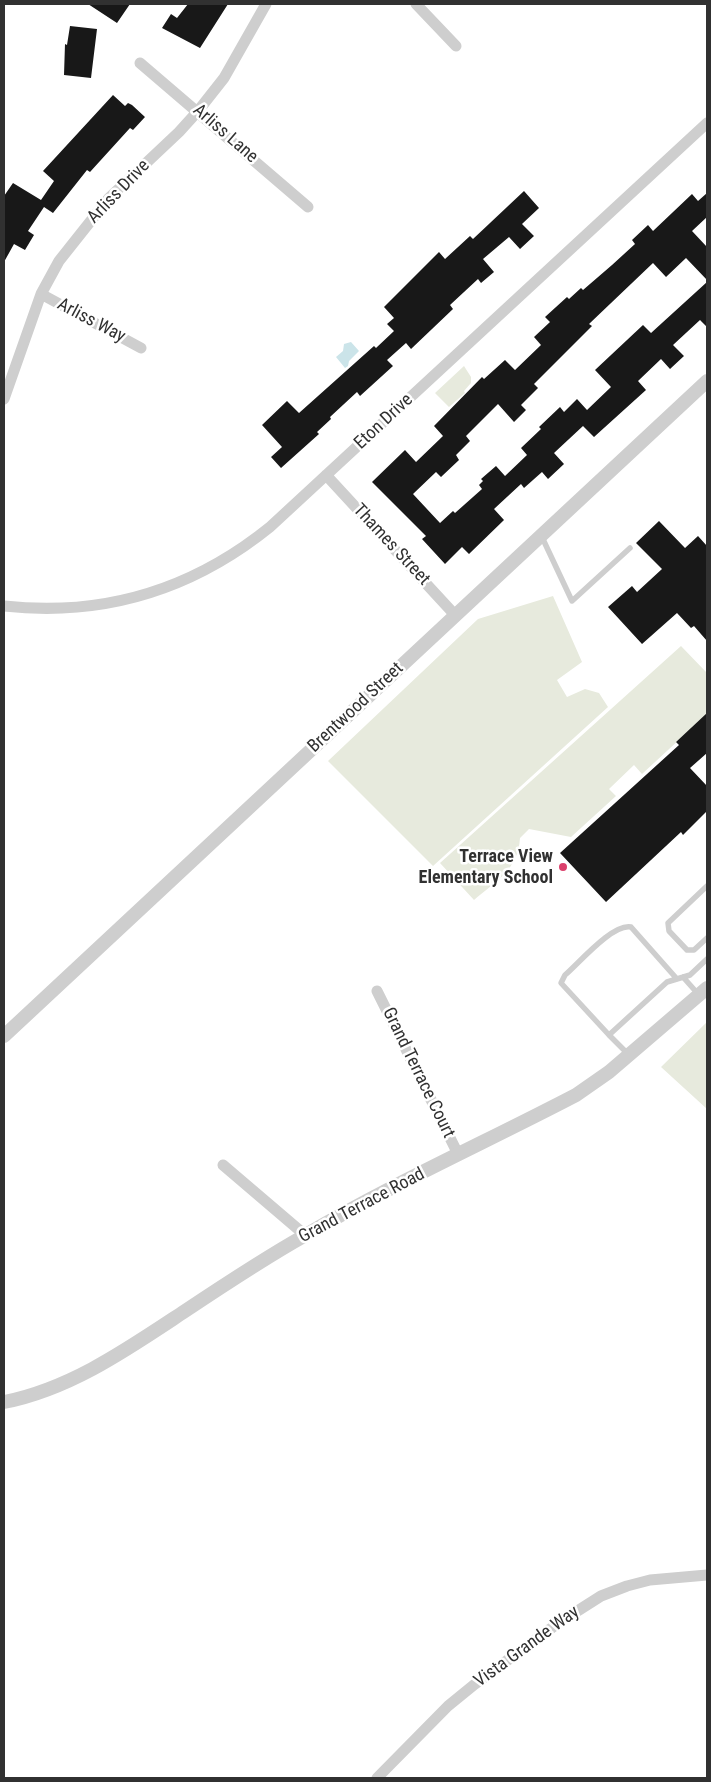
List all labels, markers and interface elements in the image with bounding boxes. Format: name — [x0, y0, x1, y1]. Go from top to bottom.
street label: Arliss Lane — [188, 100, 262, 168]
street label: Arliss Drive — [83, 156, 155, 228]
street label: Arliss Way — [53, 294, 129, 348]
street label: Eton Drive — [350, 390, 418, 454]
street label: Thames Street — [348, 500, 434, 590]
street label: Brentwood Street — [304, 658, 408, 758]
place label: Terrace View Elementary School — [419, 846, 553, 889]
marker: Terrace View Elementary School — [557, 861, 569, 873]
street label: Grand Terrace Court — [377, 1004, 459, 1142]
street label: Grand Terrace Road — [295, 1164, 429, 1248]
street label: Vista Grande Way — [470, 1602, 584, 1692]

